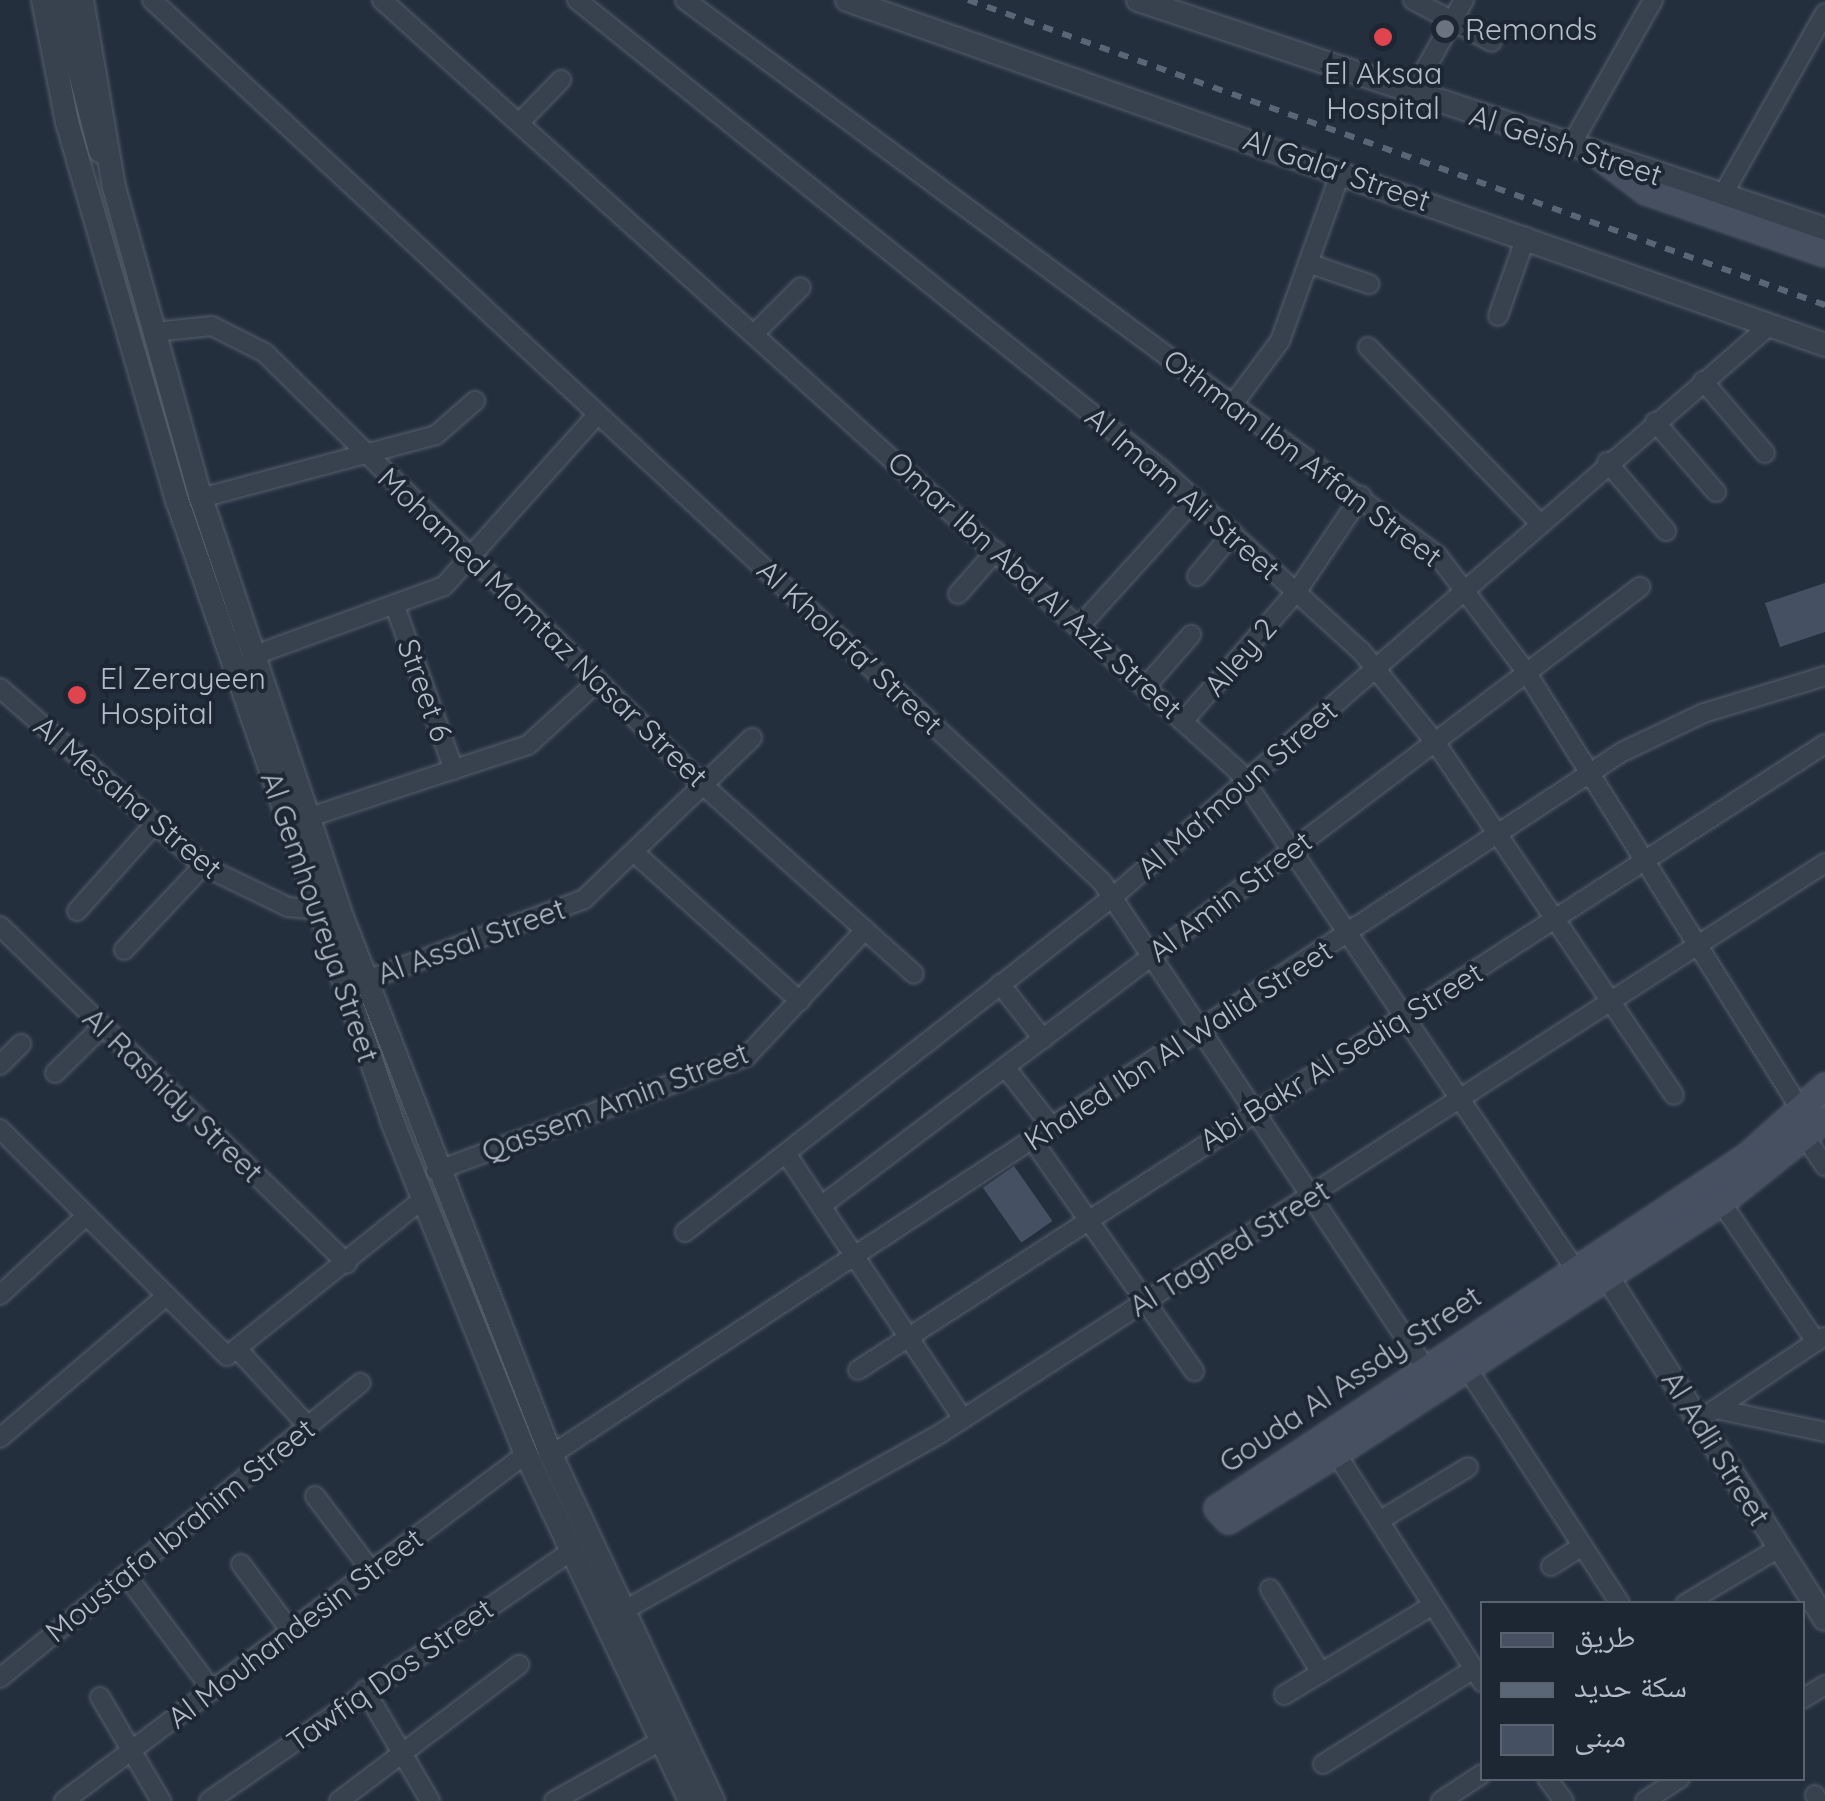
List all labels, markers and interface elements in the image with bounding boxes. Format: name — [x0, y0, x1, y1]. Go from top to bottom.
place label: Remonds — [1465, 11, 1597, 47]
marker: Remonds — [1434, 18, 1456, 40]
marker: El Aksaa Hospital — [1370, 24, 1396, 50]
place label: El Aksaa Hospital — [1324, 55, 1442, 126]
street label: Al Geish Street — [1465, 97, 1667, 193]
street label: Al Gala' Street — [1239, 121, 1435, 219]
street label: Othman Ibn Affan Street — [1157, 342, 1449, 574]
street label: Al Imam Ali Street — [1078, 399, 1288, 587]
street label: Omar Ibn Abd Al Aziz Street — [881, 444, 1189, 726]
street label: Mohamed Momtaz Nasar Street — [371, 460, 715, 794]
street label: Al Kholafa' Street — [750, 552, 950, 742]
street label: Alley 2 — [1196, 611, 1284, 703]
street label: Street 6 — [390, 634, 460, 746]
place label: El Zerayeen Hospital — [100, 660, 266, 730]
marker: El Zerayeen Hospital — [64, 682, 90, 708]
street label: Al Ma'moun Street — [1130, 692, 1344, 886]
street label: Al Mesaha Street — [27, 708, 229, 886]
street label: Al Gemhoureya Street — [253, 767, 387, 1067]
street label: Al Amin Street — [1141, 823, 1319, 969]
street label: Al Assal Street — [372, 890, 570, 992]
street label: Khaled Ibn Al Walid Street — [1017, 932, 1339, 1158]
street label: Abi Bakr Al Sediq Street — [1193, 954, 1489, 1158]
street label: Al Rashidy Street — [76, 1000, 270, 1190]
street label: Qassem Amin Street — [477, 1035, 753, 1169]
street label: Al Tagned Street — [1122, 1172, 1336, 1324]
street label: Gouda Al Assdy Street — [1212, 1278, 1488, 1480]
street label: Al Adli Street — [1654, 1364, 1778, 1532]
street label: Moustafa Ibrahim Street — [38, 1410, 322, 1650]
street label: Al Mouhandesin Street — [160, 1520, 430, 1736]
street label: Tawfiq Dos Street — [280, 1590, 500, 1760]
legend — [1480, 1601, 1805, 1781]
text: طريق — [1574, 1617, 1635, 1655]
text: سكة حديد — [1574, 1667, 1687, 1705]
text: مبنى — [1574, 1717, 1626, 1755]

